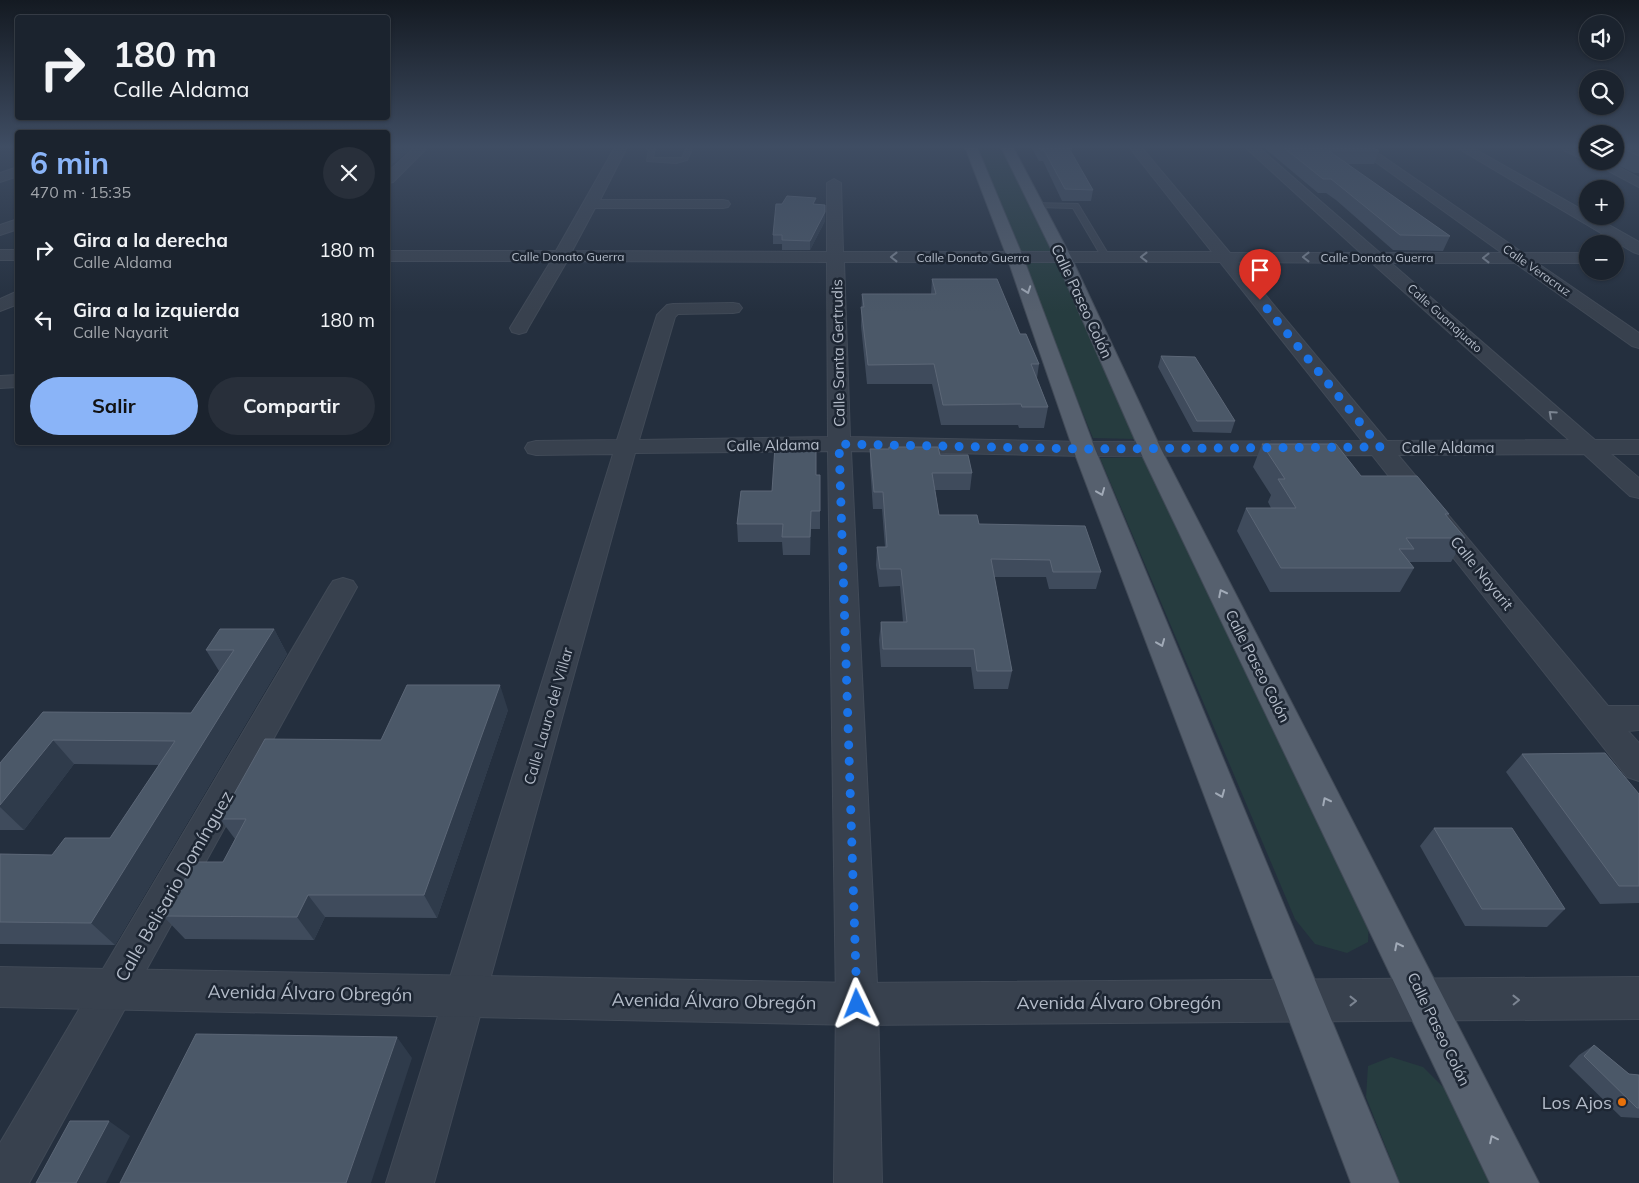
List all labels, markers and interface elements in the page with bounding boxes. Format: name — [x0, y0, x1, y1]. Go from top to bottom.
map controls — [1579, 15, 1624, 280]
button: sound — [1579, 15, 1624, 60]
text: 180 m — [113, 32, 217, 76]
icon: right — [30, 35, 95, 100]
button: search — [1579, 70, 1624, 115]
text: Calle Aldama — [113, 75, 249, 103]
button: layers — [1579, 125, 1624, 170]
text: 6 min — [30, 144, 109, 182]
button: close — [323, 147, 375, 199]
button: + — [1579, 180, 1624, 225]
text: 470 m · 15:35 — [30, 182, 131, 202]
text: Gira a la derecha — [73, 228, 228, 252]
button: − — [1579, 235, 1624, 280]
icon: right — [30, 236, 58, 264]
text: 180 m — [319, 238, 375, 262]
street label: Calle Paseo Colón — [1047, 241, 1117, 361]
street label: Calle Veracruz — [1500, 241, 1574, 299]
street label: Calle Donato Guerra — [512, 249, 624, 264]
pin — [1239, 249, 1281, 300]
street label: Calle Donato Guerra — [917, 250, 1029, 265]
street label: Calle Donato Guerra — [1321, 250, 1433, 265]
text: Calle Aldama — [73, 252, 172, 272]
one-way arrow — [890, 252, 898, 262]
one-way arrow — [1140, 252, 1148, 262]
one-way arrow — [1302, 252, 1310, 262]
one-way arrow — [1482, 253, 1490, 263]
icon: arrive — [1246, 256, 1274, 284]
street label: Calle Santa Gertrudis — [827, 279, 849, 427]
street label: Calle Guanajuato — [1404, 280, 1486, 356]
one-way arrow — [1021, 285, 1031, 294]
text: Gira a la izquierda — [73, 298, 239, 322]
icon: left — [30, 306, 58, 334]
text: 180 m — [319, 308, 375, 332]
text: Calle Nayarit — [73, 322, 168, 342]
button: Salir — [30, 377, 198, 435]
button: Compartir — [208, 377, 375, 435]
one-way arrow — [1549, 411, 1558, 420]
street label: Calle Aldama — [726, 435, 820, 455]
street label: Calle Aldama — [1402, 438, 1495, 457]
one-way arrow — [1095, 487, 1105, 496]
street label: Calle Nayarit — [1446, 532, 1518, 614]
one-way arrow — [1217, 589, 1228, 598]
street label: Calle Paseo Colón — [1221, 606, 1295, 726]
one-way arrow — [1155, 638, 1165, 647]
street label: Calle Lauro del Villar — [519, 645, 577, 787]
street label: Calle Belisario Domínguez — [110, 786, 238, 986]
one-way arrow — [1215, 789, 1226, 798]
one-way arrow — [1321, 797, 1332, 806]
one-way arrow — [1394, 942, 1404, 951]
street label: Calle Paseo Colón — [1403, 969, 1475, 1089]
position arrow — [830, 977, 882, 1029]
street label: Avenida Álvaro Obregón — [207, 980, 413, 1006]
street label: Avenida Álvaro Obregón — [611, 988, 817, 1014]
street label: Avenida Álvaro Obregón — [1017, 991, 1221, 1014]
one-way arrow — [1512, 995, 1520, 1005]
one-way arrow — [1350, 996, 1357, 1006]
place label: Los Ajos — [1542, 1091, 1612, 1114]
marker: Los Ajos — [1616, 1096, 1628, 1108]
one-way arrow — [1489, 1135, 1499, 1144]

